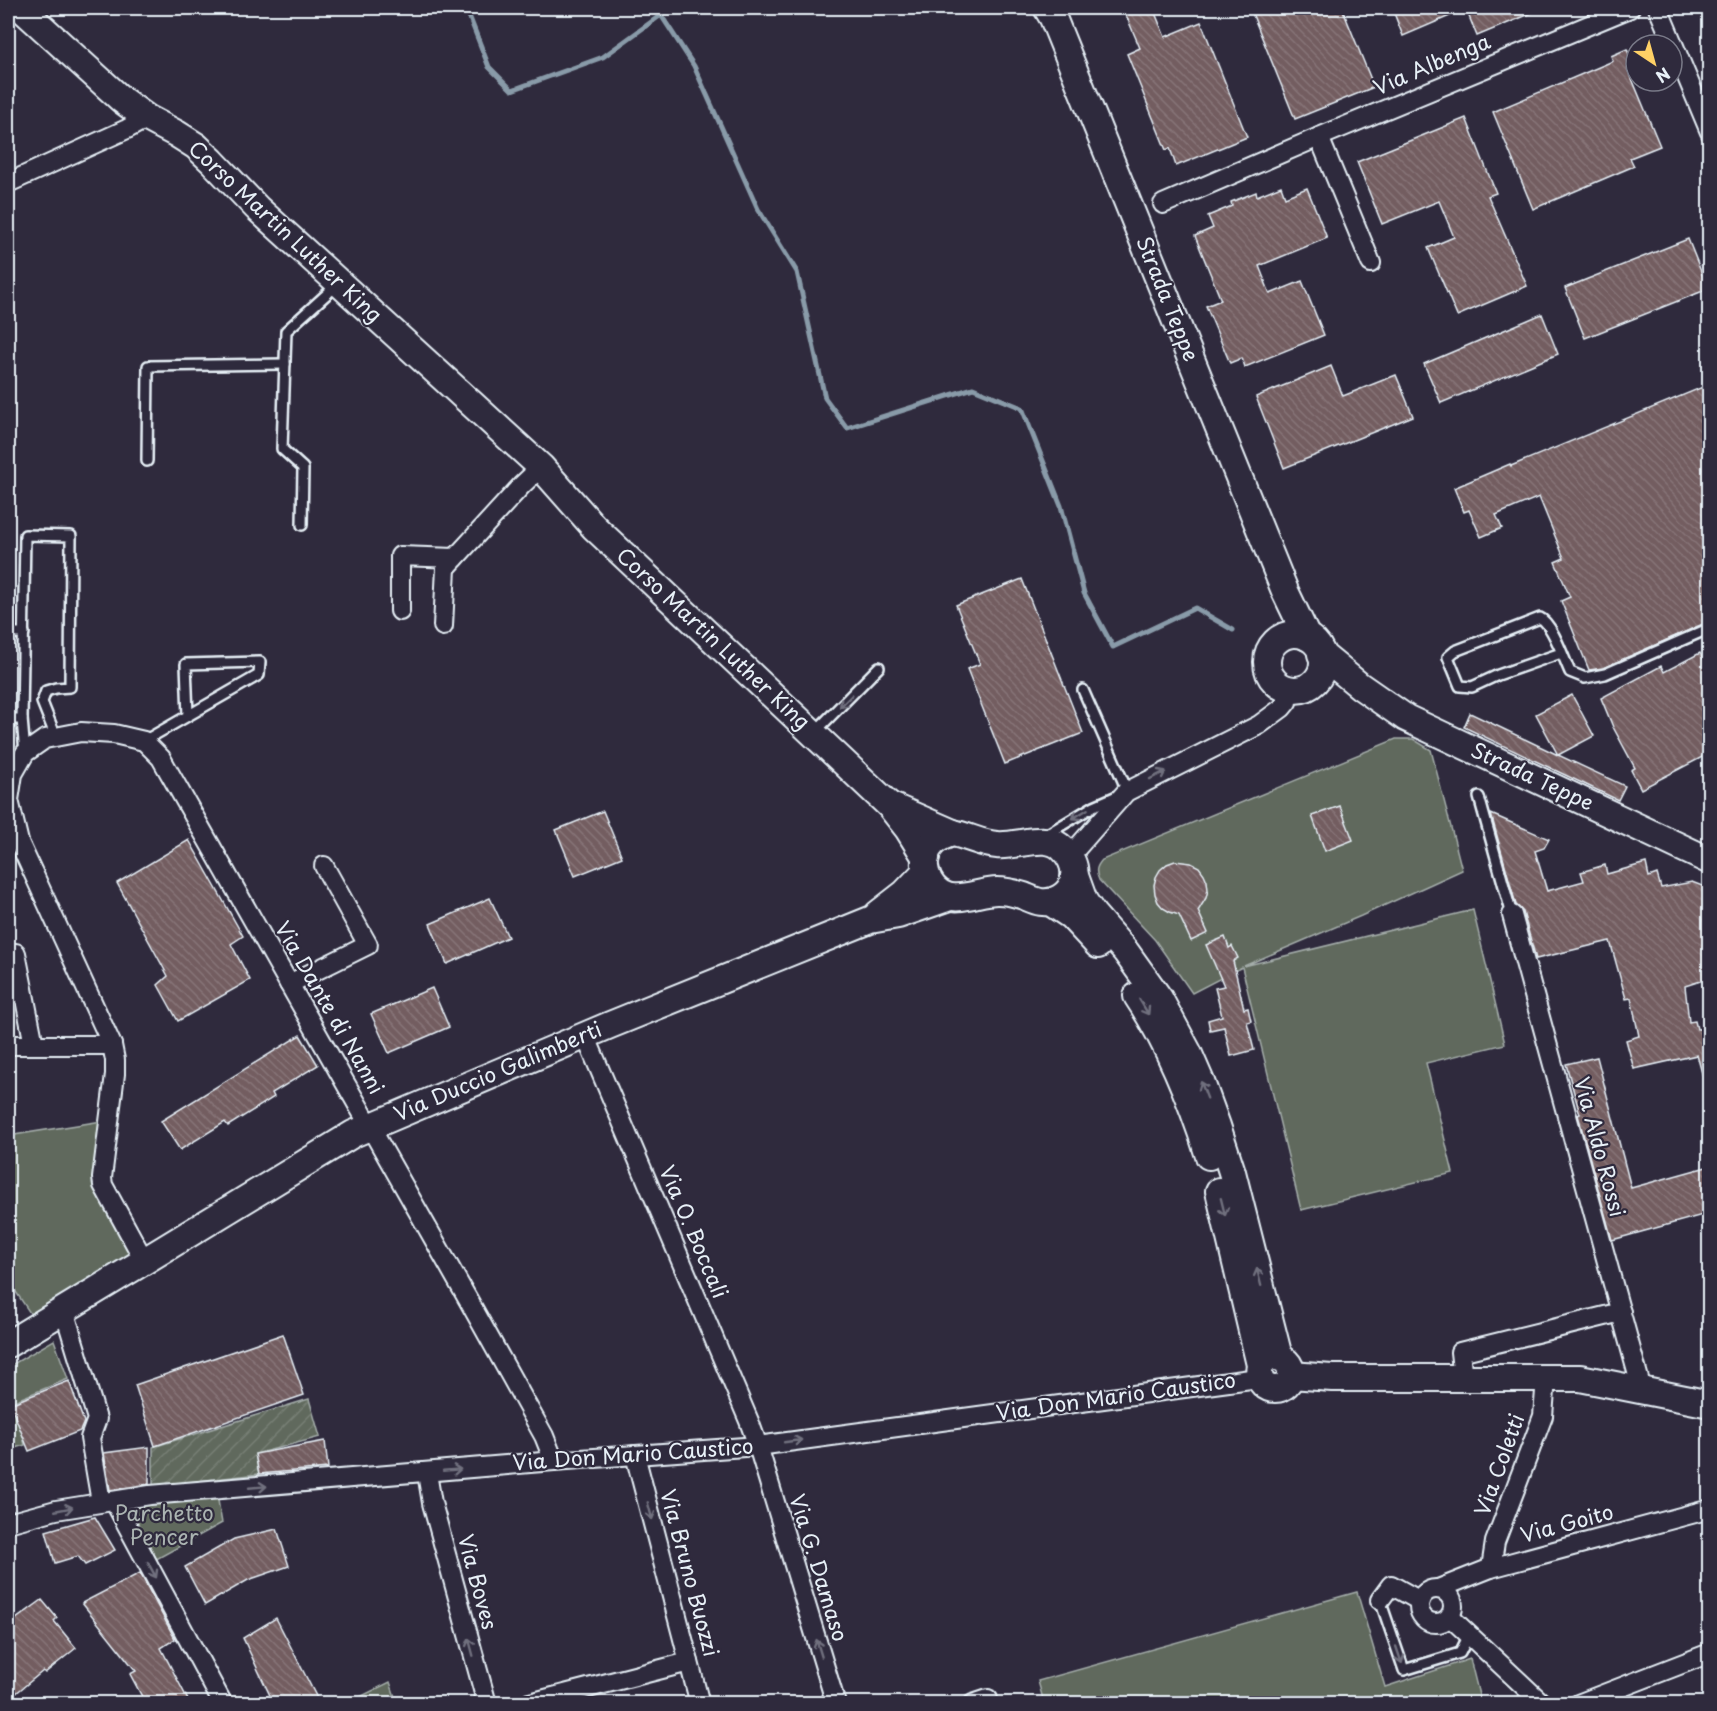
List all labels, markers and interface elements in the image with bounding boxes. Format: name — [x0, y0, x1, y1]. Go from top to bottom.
street label: Via Albenga — [1368, 24, 1495, 102]
north arrow — [1624, 33, 1684, 93]
text: N — [1651, 63, 1676, 89]
street label: Corso Martin Luther King — [182, 132, 390, 329]
street label: Strada Teppe — [1129, 231, 1208, 366]
street label: Corso Martin Luther King — [610, 539, 818, 736]
one-way arrow — [838, 693, 853, 708]
street label: Strada Teppe — [1466, 733, 1600, 818]
one-way arrow — [1149, 769, 1167, 781]
one-way arrow — [1072, 808, 1089, 821]
street label: Via Dante di Nanni — [268, 914, 393, 1100]
one-way arrow — [1138, 998, 1150, 1015]
street label: Via Duccio Galimberti — [388, 1012, 606, 1128]
street label: Via Aldo Rossi — [1567, 1073, 1635, 1220]
one-way arrow — [1198, 1081, 1209, 1100]
street label: Via O. Boccali — [652, 1160, 737, 1303]
one-way arrow — [1218, 1197, 1229, 1216]
one-way arrow — [1252, 1268, 1264, 1287]
street label: Via Don Mario Caustico — [994, 1362, 1238, 1428]
street label: Via Coletti — [1465, 1409, 1531, 1520]
street label: Via Don Mario Caustico — [511, 1429, 754, 1477]
one-way arrow — [782, 1436, 802, 1447]
one-way arrow — [442, 1464, 462, 1475]
one-way arrow — [247, 1481, 267, 1492]
street label: Via Bruno Buozzi — [653, 1485, 729, 1660]
street label: Via G. Damaso — [782, 1490, 858, 1645]
street label: Via Goito — [1516, 1494, 1617, 1550]
park label: Parchetto Pencer — [114, 1496, 214, 1552]
one-way arrow — [645, 1501, 656, 1520]
one-way arrow — [54, 1503, 74, 1514]
street label: Via Boves — [451, 1530, 507, 1633]
one-way arrow — [147, 1561, 158, 1579]
one-way arrow — [465, 1638, 477, 1657]
one-way arrow — [813, 1638, 824, 1657]
one-way arrow — [1395, 1645, 1406, 1664]

